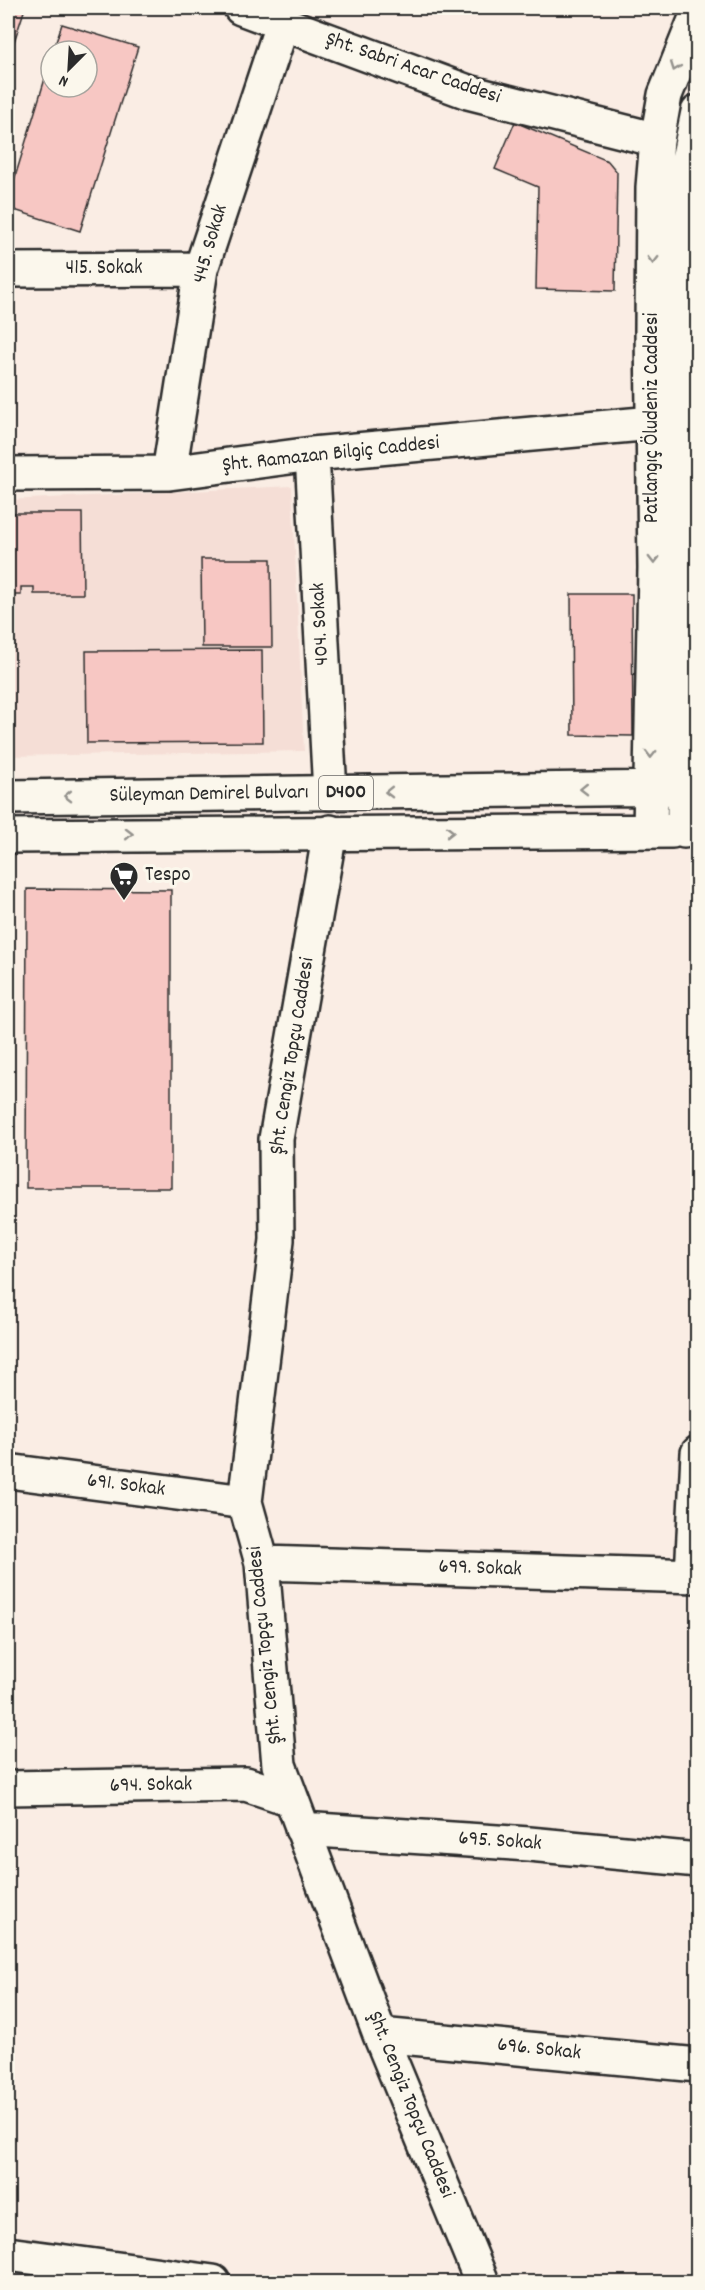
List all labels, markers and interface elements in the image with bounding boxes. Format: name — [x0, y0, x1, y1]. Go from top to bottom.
street label: Şht. Sabri Acar Caddesi — [322, 25, 505, 113]
north arrow — [39, 39, 99, 99]
one-way arrow — [670, 61, 683, 72]
text: N — [56, 68, 72, 93]
street label: 445. Sokak — [185, 201, 237, 287]
street label: 415. Sokak — [65, 254, 143, 284]
one-way arrow — [647, 255, 659, 264]
street label: Patlangıç Öludeniz Caddesi — [638, 312, 668, 523]
street label: Şht. Ramazan Bilgiç Caddesi — [221, 429, 441, 481]
one-way arrow — [648, 555, 661, 564]
street label: 404. Sokak — [304, 582, 338, 666]
one-way arrow — [645, 750, 657, 759]
road number: D400 — [319, 776, 373, 810]
street label: Süleyman Demirel Bulvarı — [109, 778, 309, 812]
one-way arrow — [579, 783, 588, 795]
one-way arrow — [384, 786, 393, 799]
one-way arrow — [63, 790, 72, 803]
one-way arrow — [445, 826, 454, 838]
one-way arrow — [124, 828, 133, 840]
supermarket icon: Tespo — [108, 860, 140, 902]
place label: Tespo — [145, 861, 191, 891]
street label: Şht. Cengiz Topçu Caddesi — [263, 955, 323, 1157]
street label: 691. Sokak — [85, 1466, 167, 1506]
street label: Şht. Cengiz Topçu Caddesi — [241, 1544, 291, 1746]
street label: 699. Sokak — [438, 1553, 522, 1585]
street label: 694. Sokak — [109, 1770, 193, 1802]
street label: 695. Sokak — [457, 1824, 543, 1860]
street label: Şht. Cengiz Topçu Caddesi — [359, 2007, 461, 2203]
street label: 696. Sokak — [496, 2031, 582, 2069]

